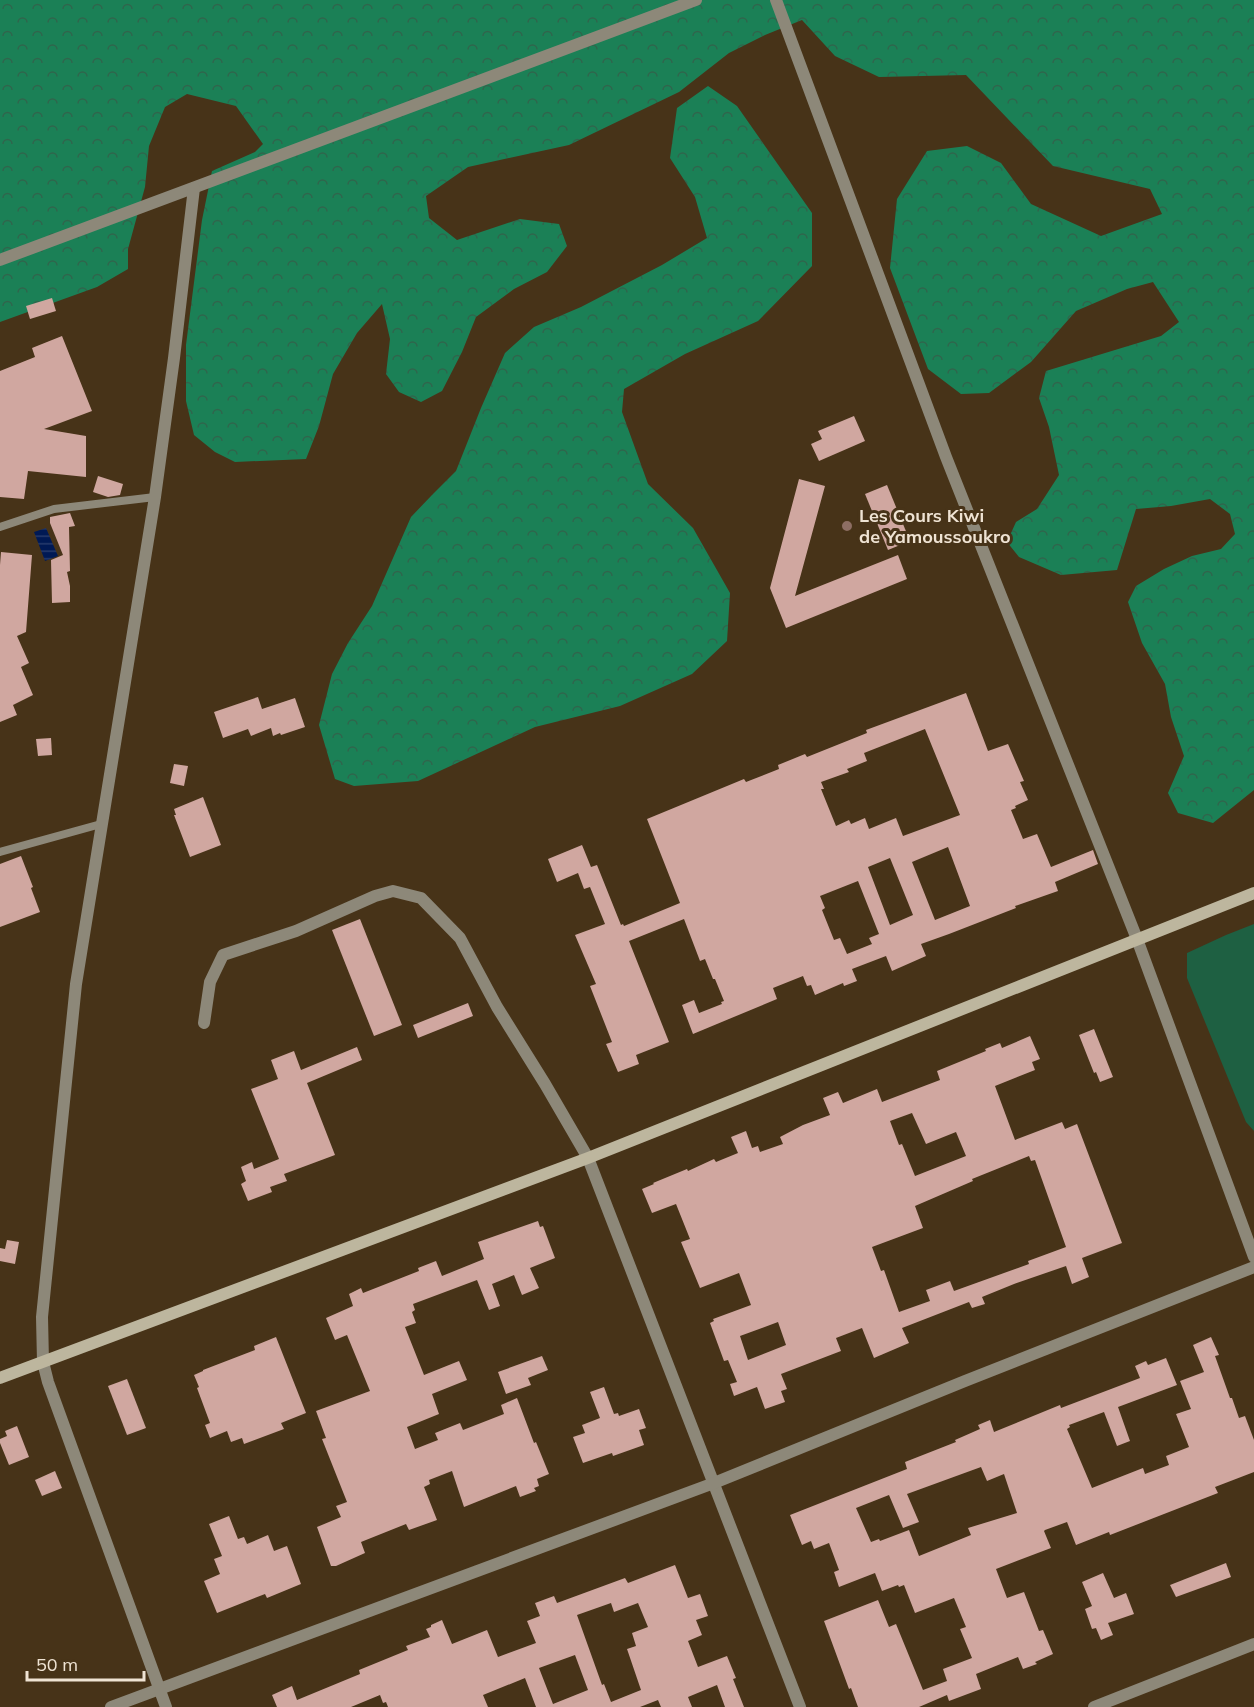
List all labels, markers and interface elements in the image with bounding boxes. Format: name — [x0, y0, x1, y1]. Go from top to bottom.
place label: Les Cours Kiwi de Yamoussoukro — [859, 504, 1011, 548]
marker: Les Cours Kiwi de Yamoussoukro — [840, 519, 854, 533]
scale bar — [27, 1644, 144, 1682]
text: 50 m — [36, 1653, 78, 1676]

